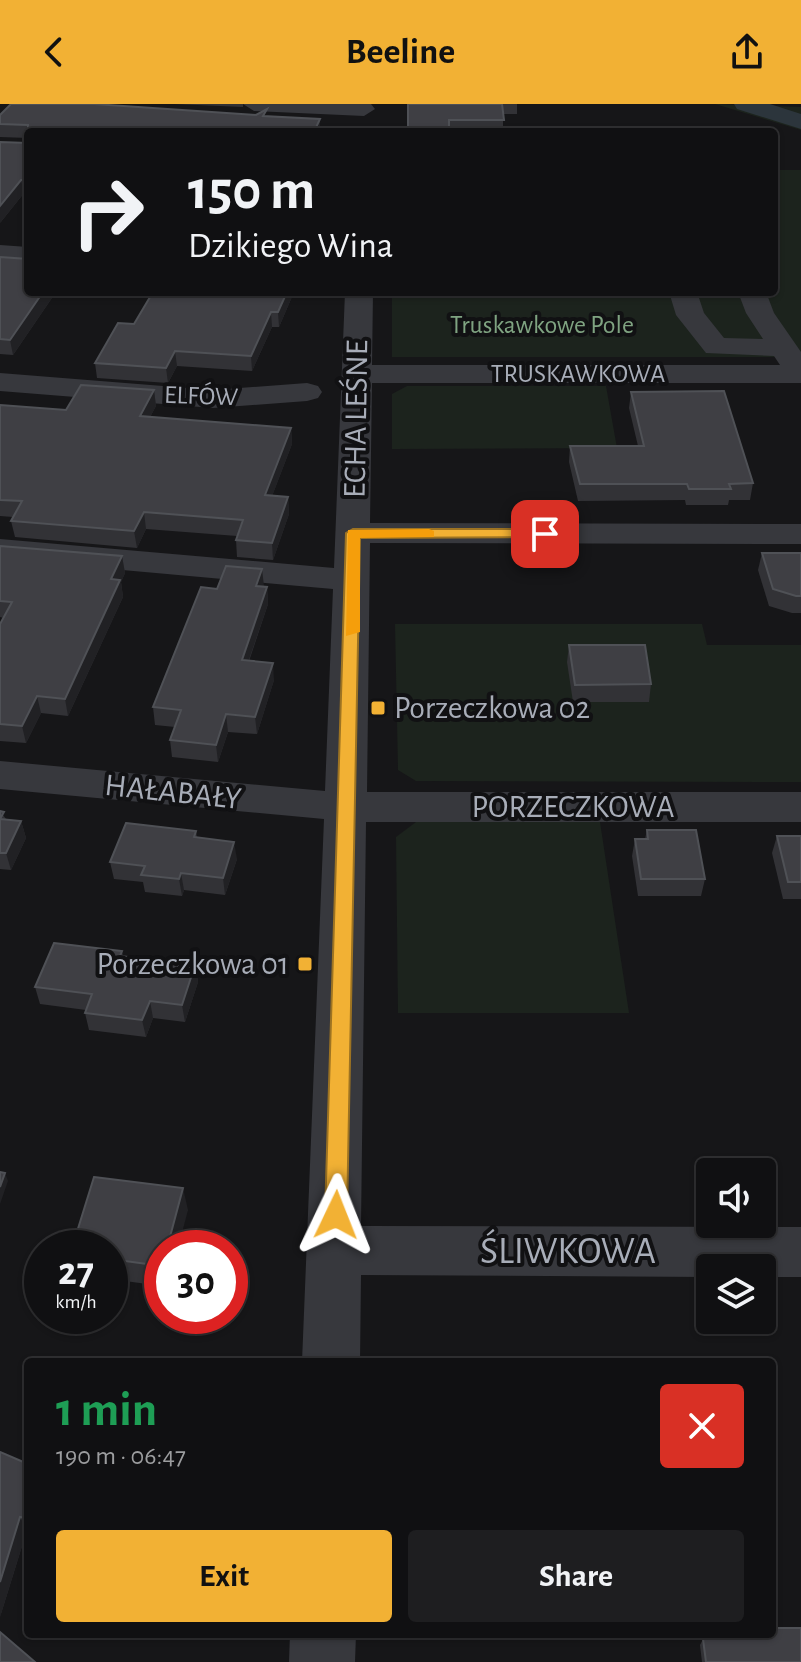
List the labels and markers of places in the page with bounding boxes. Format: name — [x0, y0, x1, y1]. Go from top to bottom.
pin — [511, 500, 579, 568]
place label: Porzeczkowa 02 — [394, 692, 590, 724]
marker: Porzeczkowa 02 — [369, 699, 387, 717]
place label: Porzeczkowa 01 — [97, 948, 289, 980]
marker: Porzeczkowa 01 — [296, 955, 314, 973]

